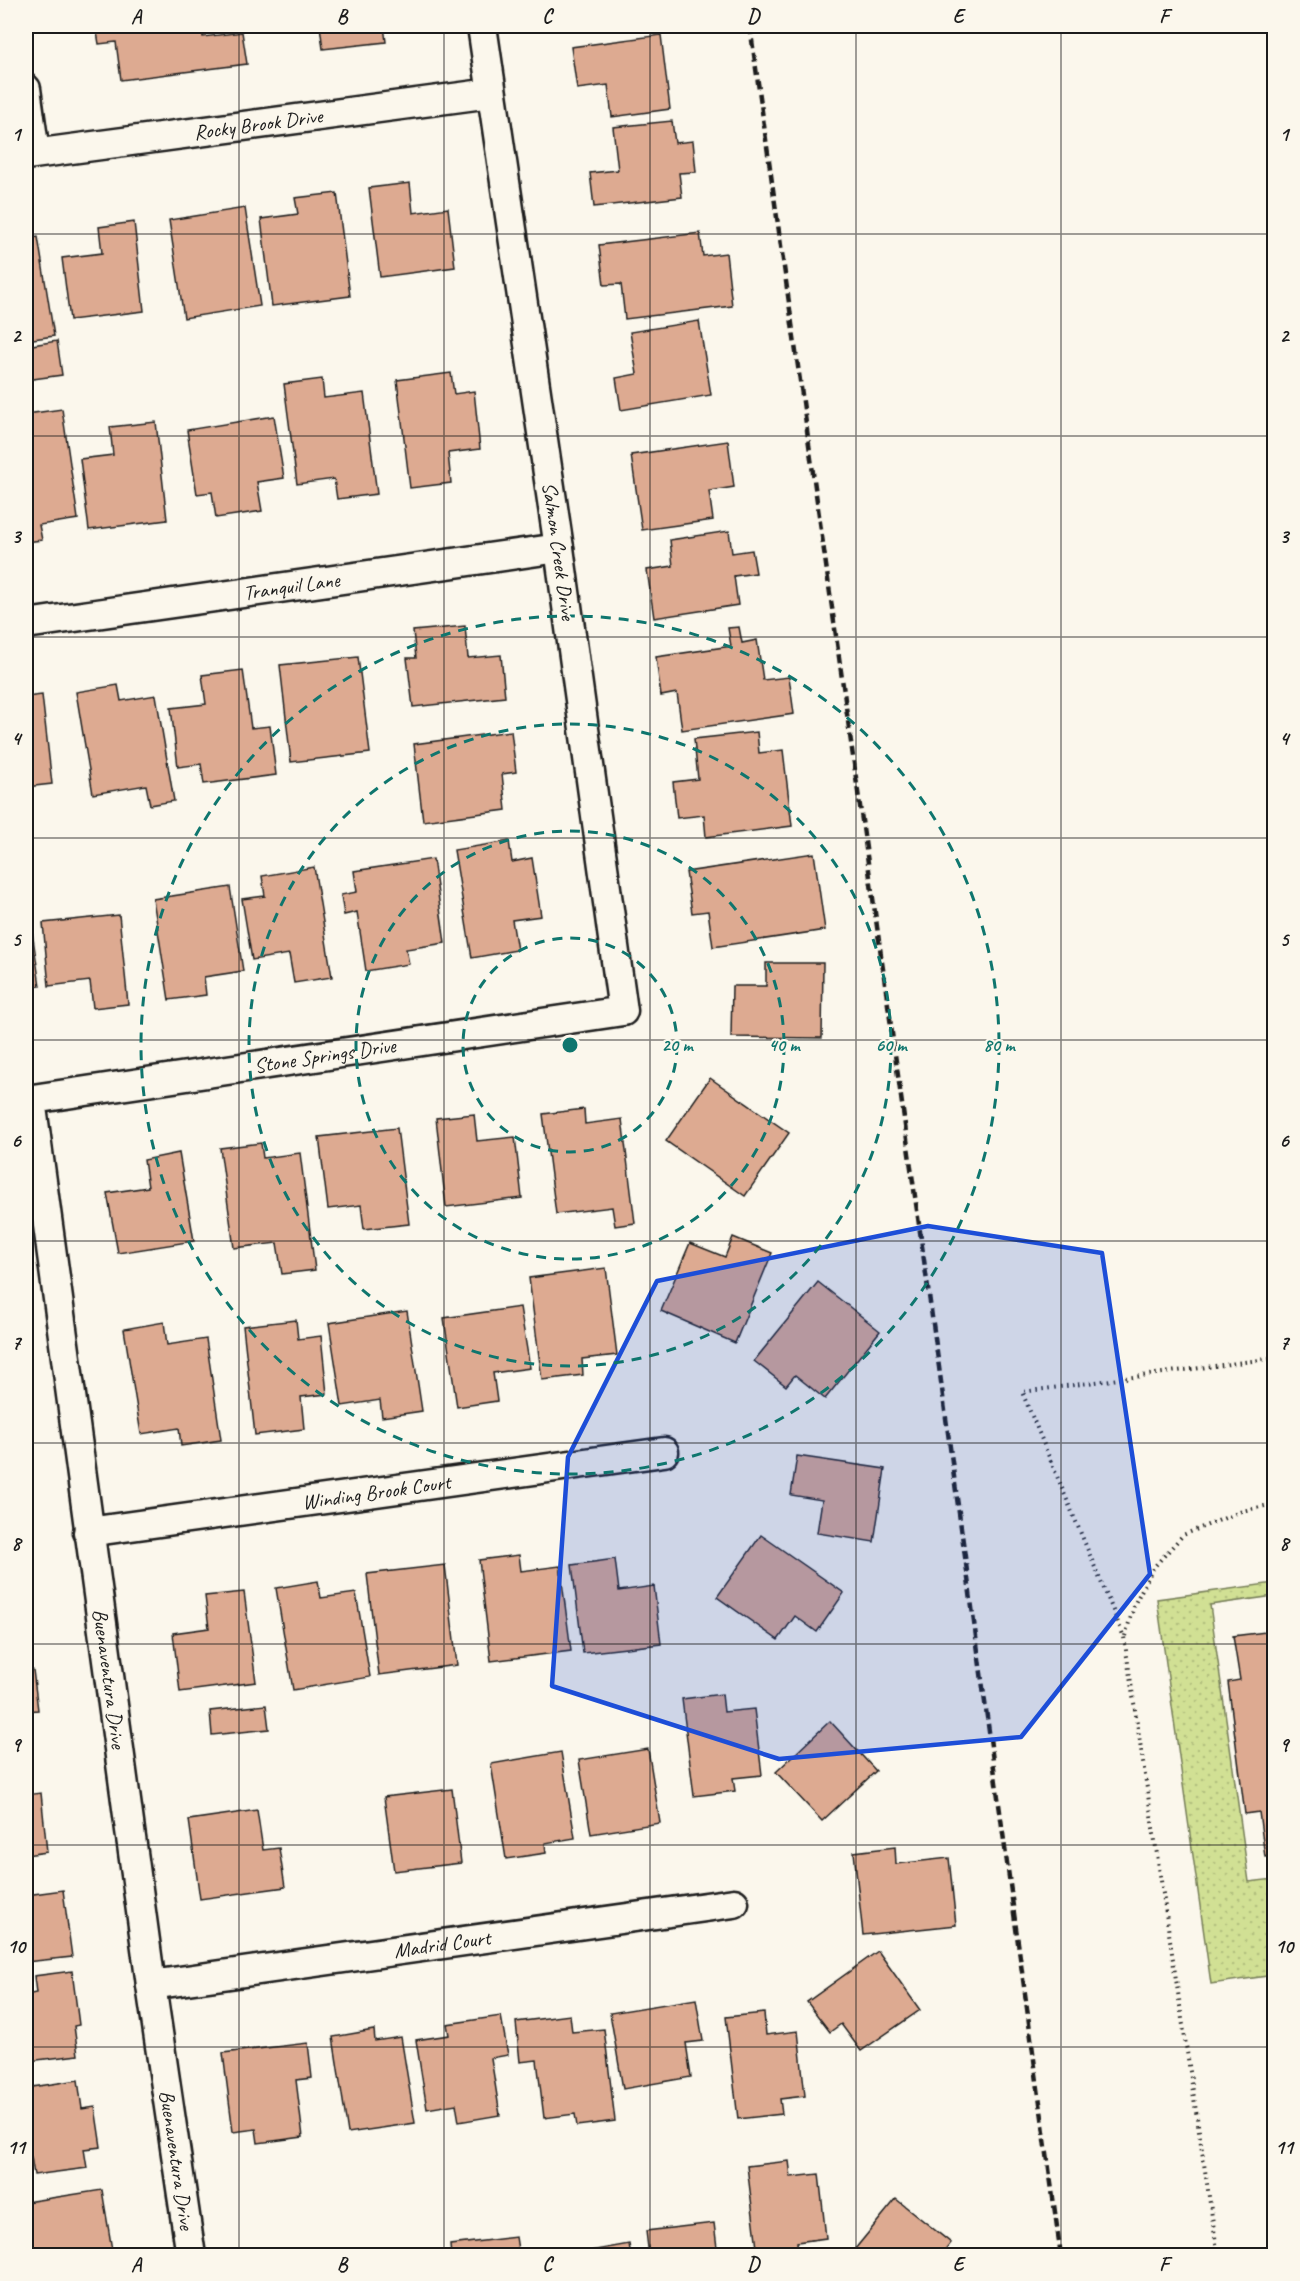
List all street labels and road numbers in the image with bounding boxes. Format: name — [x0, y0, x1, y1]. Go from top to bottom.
street label: Rocky Brook Drive — [192, 102, 326, 146]
street label: Salmon Creek Drive — [536, 480, 582, 623]
street label: Tranquil Lane — [242, 566, 342, 606]
street label: Stone Springs Drive — [252, 1032, 398, 1079]
street label: Winding Brook Court — [301, 1469, 454, 1515]
street label: Buenaventura Drive — [87, 1607, 132, 1751]
street label: Madrid Court — [392, 1924, 494, 1964]
street label: Buenaventura Drive — [154, 2089, 200, 2233]

